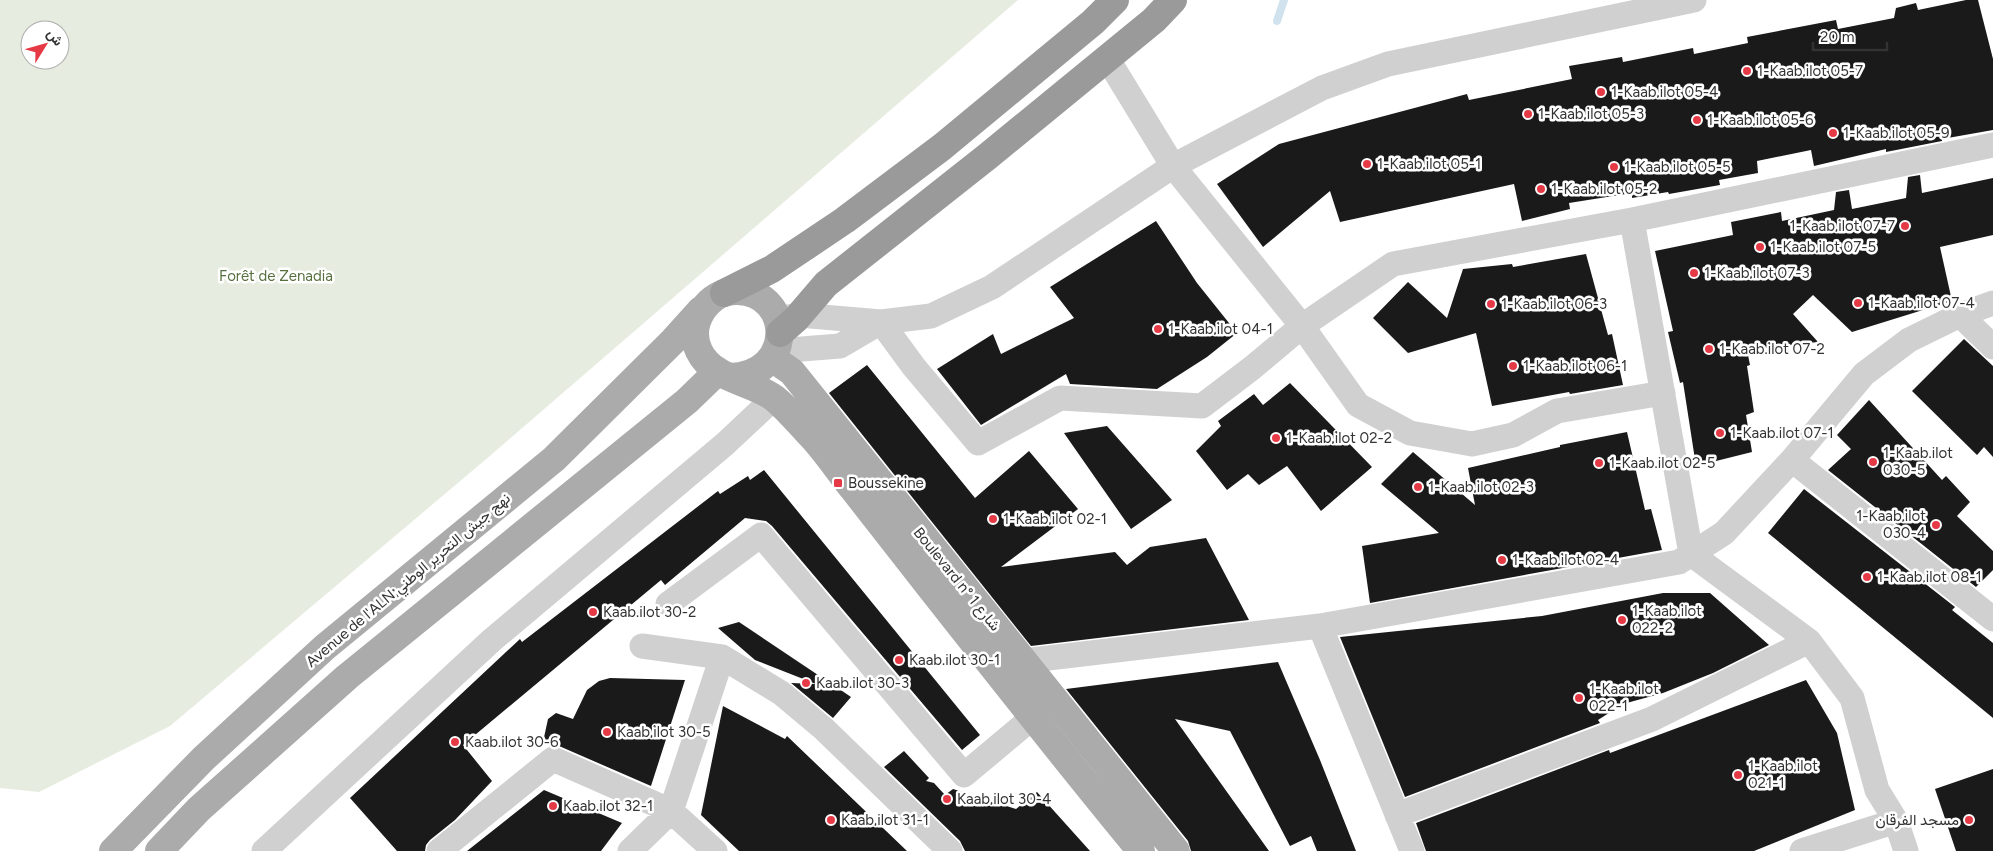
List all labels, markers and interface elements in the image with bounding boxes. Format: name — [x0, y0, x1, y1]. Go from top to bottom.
north arrow — [20, 20, 70, 70]
scale bar — [1813, 20, 1887, 52]
text: ش — [43, 26, 67, 49]
text: 20 m — [1820, 28, 1854, 46]
place label: 1-Kaab.ilot 05-7 — [1757, 62, 1863, 80]
marker: 1-Kaab.ilot 05-7 — [1741, 65, 1753, 77]
place label: 1-Kaab.ilot 05-4 — [1611, 83, 1718, 101]
marker: 1-Kaab.ilot 05-4 — [1595, 86, 1607, 98]
place label: 1-Kaab.ilot 05-3 — [1538, 105, 1644, 123]
marker: 1-Kaab.ilot 05-3 — [1522, 108, 1534, 120]
place label: 1-Kaab.ilot 05-6 — [1707, 111, 1814, 129]
marker: 1-Kaab.ilot 05-6 — [1691, 114, 1703, 126]
place label: 1-Kaab.ilot 05-9 — [1843, 124, 1950, 142]
marker: 1-Kaab.ilot 05-9 — [1827, 127, 1839, 139]
place label: 1-Kaab.ilot 05-1 — [1377, 155, 1481, 173]
marker: 1-Kaab.ilot 05-1 — [1361, 158, 1373, 170]
place label: 1-Kaab.ilot 05-5 — [1624, 158, 1731, 176]
marker: 1-Kaab.ilot 05-5 — [1608, 161, 1620, 173]
place label: 1-Kaab.ilot 05-2 — [1551, 180, 1657, 198]
marker: 1-Kaab.ilot 05-2 — [1535, 183, 1547, 195]
place label: 1-Kaab.ilot 07-7 — [1789, 217, 1895, 235]
marker: 1-Kaab.ilot 07-7 — [1899, 220, 1911, 232]
place label: 1-Kaab.ilot 07-5 — [1770, 238, 1876, 256]
marker: 1-Kaab.ilot 07-5 — [1754, 241, 1766, 253]
place label: 1-Kaab.ilot 07-3 — [1704, 264, 1810, 282]
park label: Forêt de Zenadia — [219, 267, 333, 285]
marker: 1-Kaab.ilot 07-3 — [1688, 267, 1700, 279]
place label: 1-Kaab.ilot 07-4 — [1868, 294, 1975, 312]
place label: 1-Kaab.ilot 06-3 — [1501, 295, 1607, 313]
marker: 1-Kaab.ilot 07-4 — [1852, 297, 1864, 309]
marker: 1-Kaab.ilot 06-3 — [1485, 298, 1497, 310]
place label: 1-Kaab.ilot 04-1 — [1168, 320, 1273, 338]
marker: 1-Kaab.ilot 04-1 — [1152, 323, 1164, 335]
place label: 1-Kaab.ilot 07-2 — [1719, 340, 1825, 358]
marker: 1-Kaab.ilot 07-2 — [1703, 343, 1715, 355]
place label: 1-Kaab.ilot 06-1 — [1523, 357, 1627, 375]
marker: 1-Kaab.ilot 06-1 — [1507, 360, 1519, 372]
place label: 1-Kaab.ilot 07-1 — [1730, 424, 1834, 442]
marker: 1-Kaab.ilot 07-1 — [1714, 427, 1726, 439]
place label: 1-Kaab.ilot 02-2 — [1286, 429, 1392, 447]
marker: 1-Kaab.ilot 02-2 — [1270, 432, 1282, 444]
place label: 1-Kaab.ilot 030-5 — [1883, 444, 1953, 479]
place label: 1-Kaab.ilot 02-5 — [1609, 454, 1715, 472]
marker: 1-Kaab.ilot 030-5 — [1867, 456, 1879, 468]
marker: 1-Kaab.ilot 02-5 — [1593, 457, 1605, 469]
place label: Boussekine — [848, 474, 924, 492]
marker: Boussekine — [832, 477, 844, 489]
place label: 1-Kaab.ilot 02-3 — [1428, 478, 1534, 496]
marker: 1-Kaab.ilot 02-3 — [1412, 481, 1424, 493]
street label: Avenue de l'ALN;نهج جيش التحرير الوطني — [302, 489, 516, 674]
place label: 1-Kaab.ilot 030-4 — [1856, 507, 1926, 542]
place label: 1-Kaab.ilot 02-1 — [1003, 510, 1107, 528]
marker: 1-Kaab.ilot 02-1 — [987, 513, 999, 525]
marker: 1-Kaab.ilot 030-4 — [1930, 519, 1942, 531]
street label: Boulevard n° شارع 1 — [908, 524, 1004, 636]
place label: 1-Kaab.ilot 02-4 — [1512, 551, 1619, 569]
marker: 1-Kaab.ilot 02-4 — [1496, 554, 1508, 566]
place label: 1-Kaab.ilot 08-1 — [1877, 568, 1982, 586]
marker: 1-Kaab.ilot 08-1 — [1861, 571, 1873, 583]
place label: 1-Kaab.ilot 022-2 — [1632, 602, 1702, 637]
place label: Kaab.ilot 30-2 — [603, 603, 697, 621]
marker: Kaab.ilot 30-2 — [587, 606, 599, 618]
marker: 1-Kaab.ilot 022-2 — [1616, 614, 1628, 626]
place label: Kaab.ilot 30-1 — [909, 651, 1000, 669]
marker: Kaab.ilot 30-1 — [893, 654, 905, 666]
place label: Kaab.ilot 30-3 — [816, 674, 909, 692]
marker: Kaab.ilot 30-3 — [800, 677, 812, 689]
place label: 1-Kaab.ilot 022-1 — [1589, 680, 1659, 715]
marker: 1-Kaab.ilot 022-1 — [1573, 692, 1585, 704]
place label: Kaab.ilot 30-5 — [617, 723, 711, 741]
marker: Kaab.ilot 30-5 — [601, 726, 613, 738]
place label: Kaab.ilot 30-6 — [465, 733, 559, 751]
marker: Kaab.ilot 30-6 — [449, 736, 461, 748]
place label: 1-Kaab.ilot 021-1 — [1748, 757, 1818, 792]
marker: 1-Kaab.ilot 021-1 — [1732, 769, 1744, 781]
place label: Kaab.ilot 30-4 — [957, 790, 1051, 808]
marker: Kaab.ilot 30-4 — [941, 793, 953, 805]
place label: Kaab.ilot 32-1 — [563, 797, 653, 815]
marker: Kaab.ilot 32-1 — [547, 800, 559, 812]
place label: Kaab.ilot 31-1 — [841, 811, 929, 829]
place label: مسجد الفرقان — [1875, 811, 1959, 829]
marker: Kaab.ilot 31-1 — [825, 814, 837, 826]
marker: مسجد الفرقان — [1963, 814, 1975, 826]

